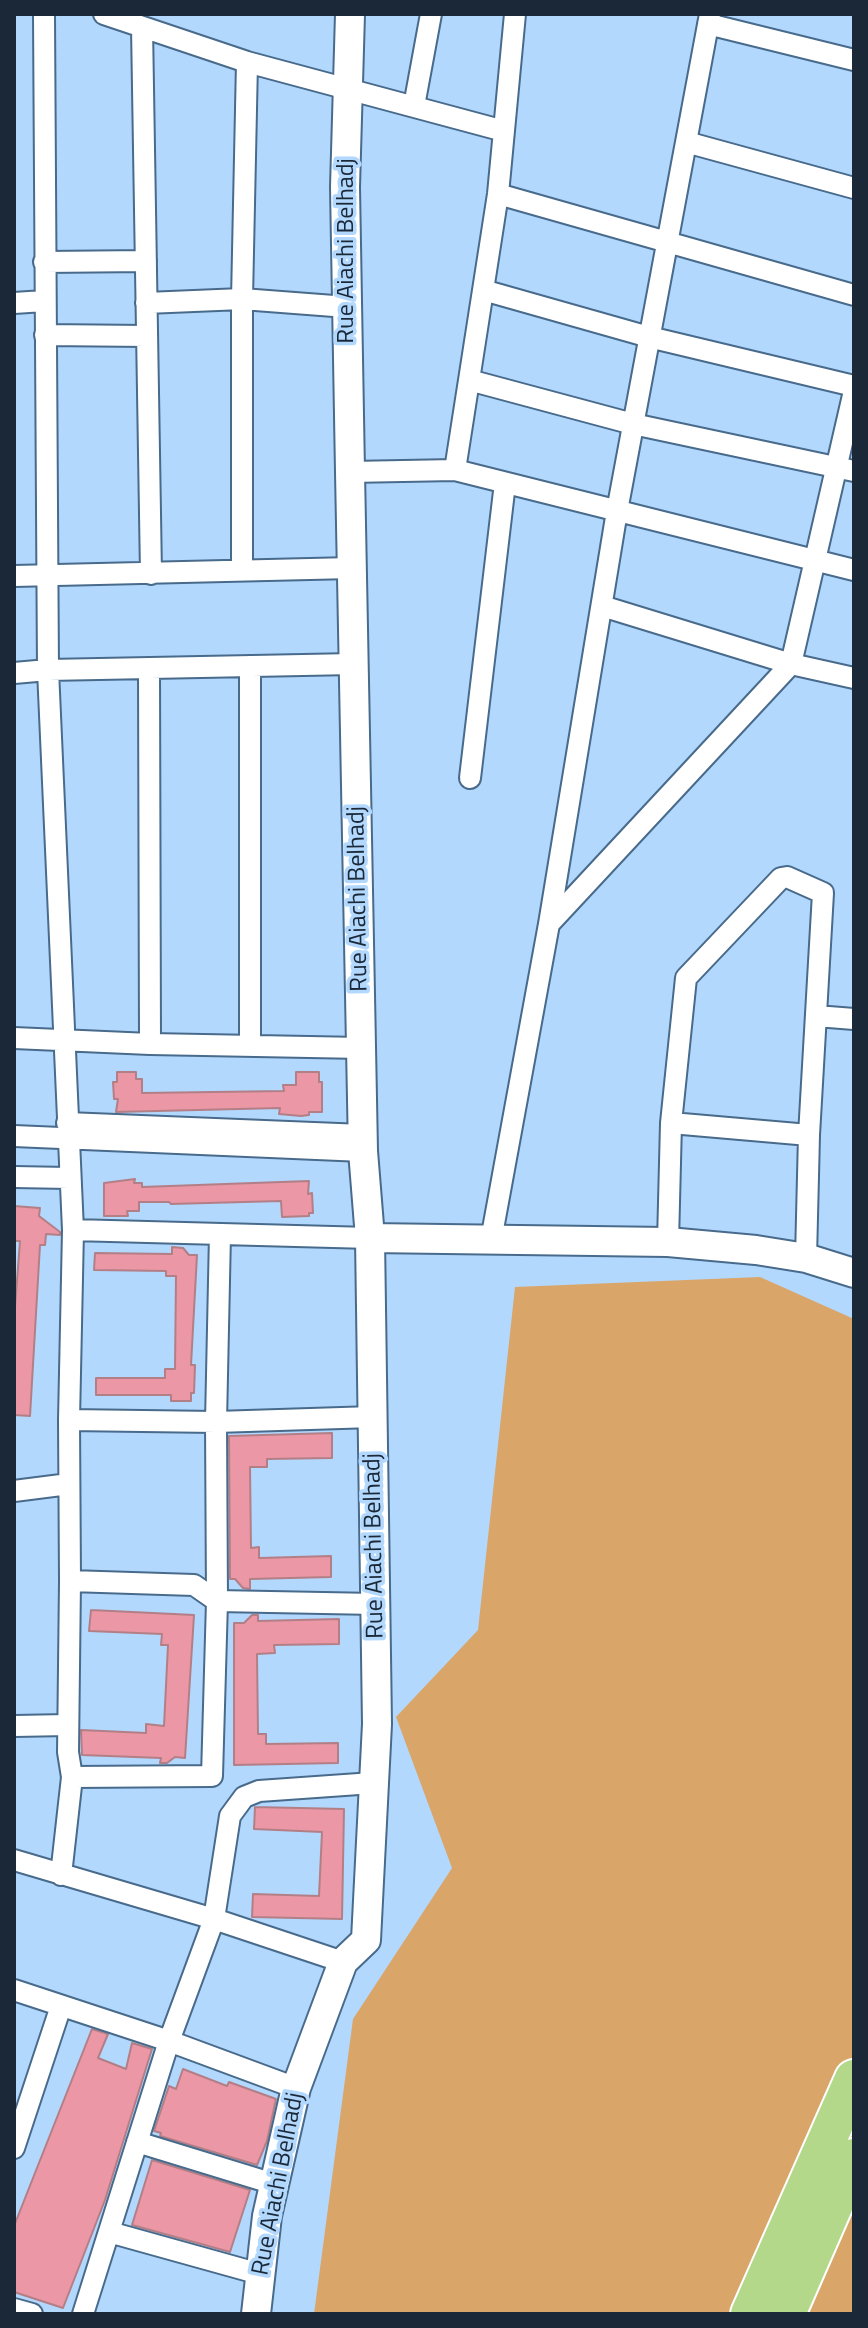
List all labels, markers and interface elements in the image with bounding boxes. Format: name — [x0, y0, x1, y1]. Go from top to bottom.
street label: Rue Aiachi Belhadj — [333, 158, 361, 344]
street label: Rue Aiachi Belhadj — [343, 806, 375, 992]
street label: Rue Aiachi Belhadj — [359, 1453, 391, 1639]
street label: Rue Aiachi Belhadj — [247, 2090, 311, 2278]

